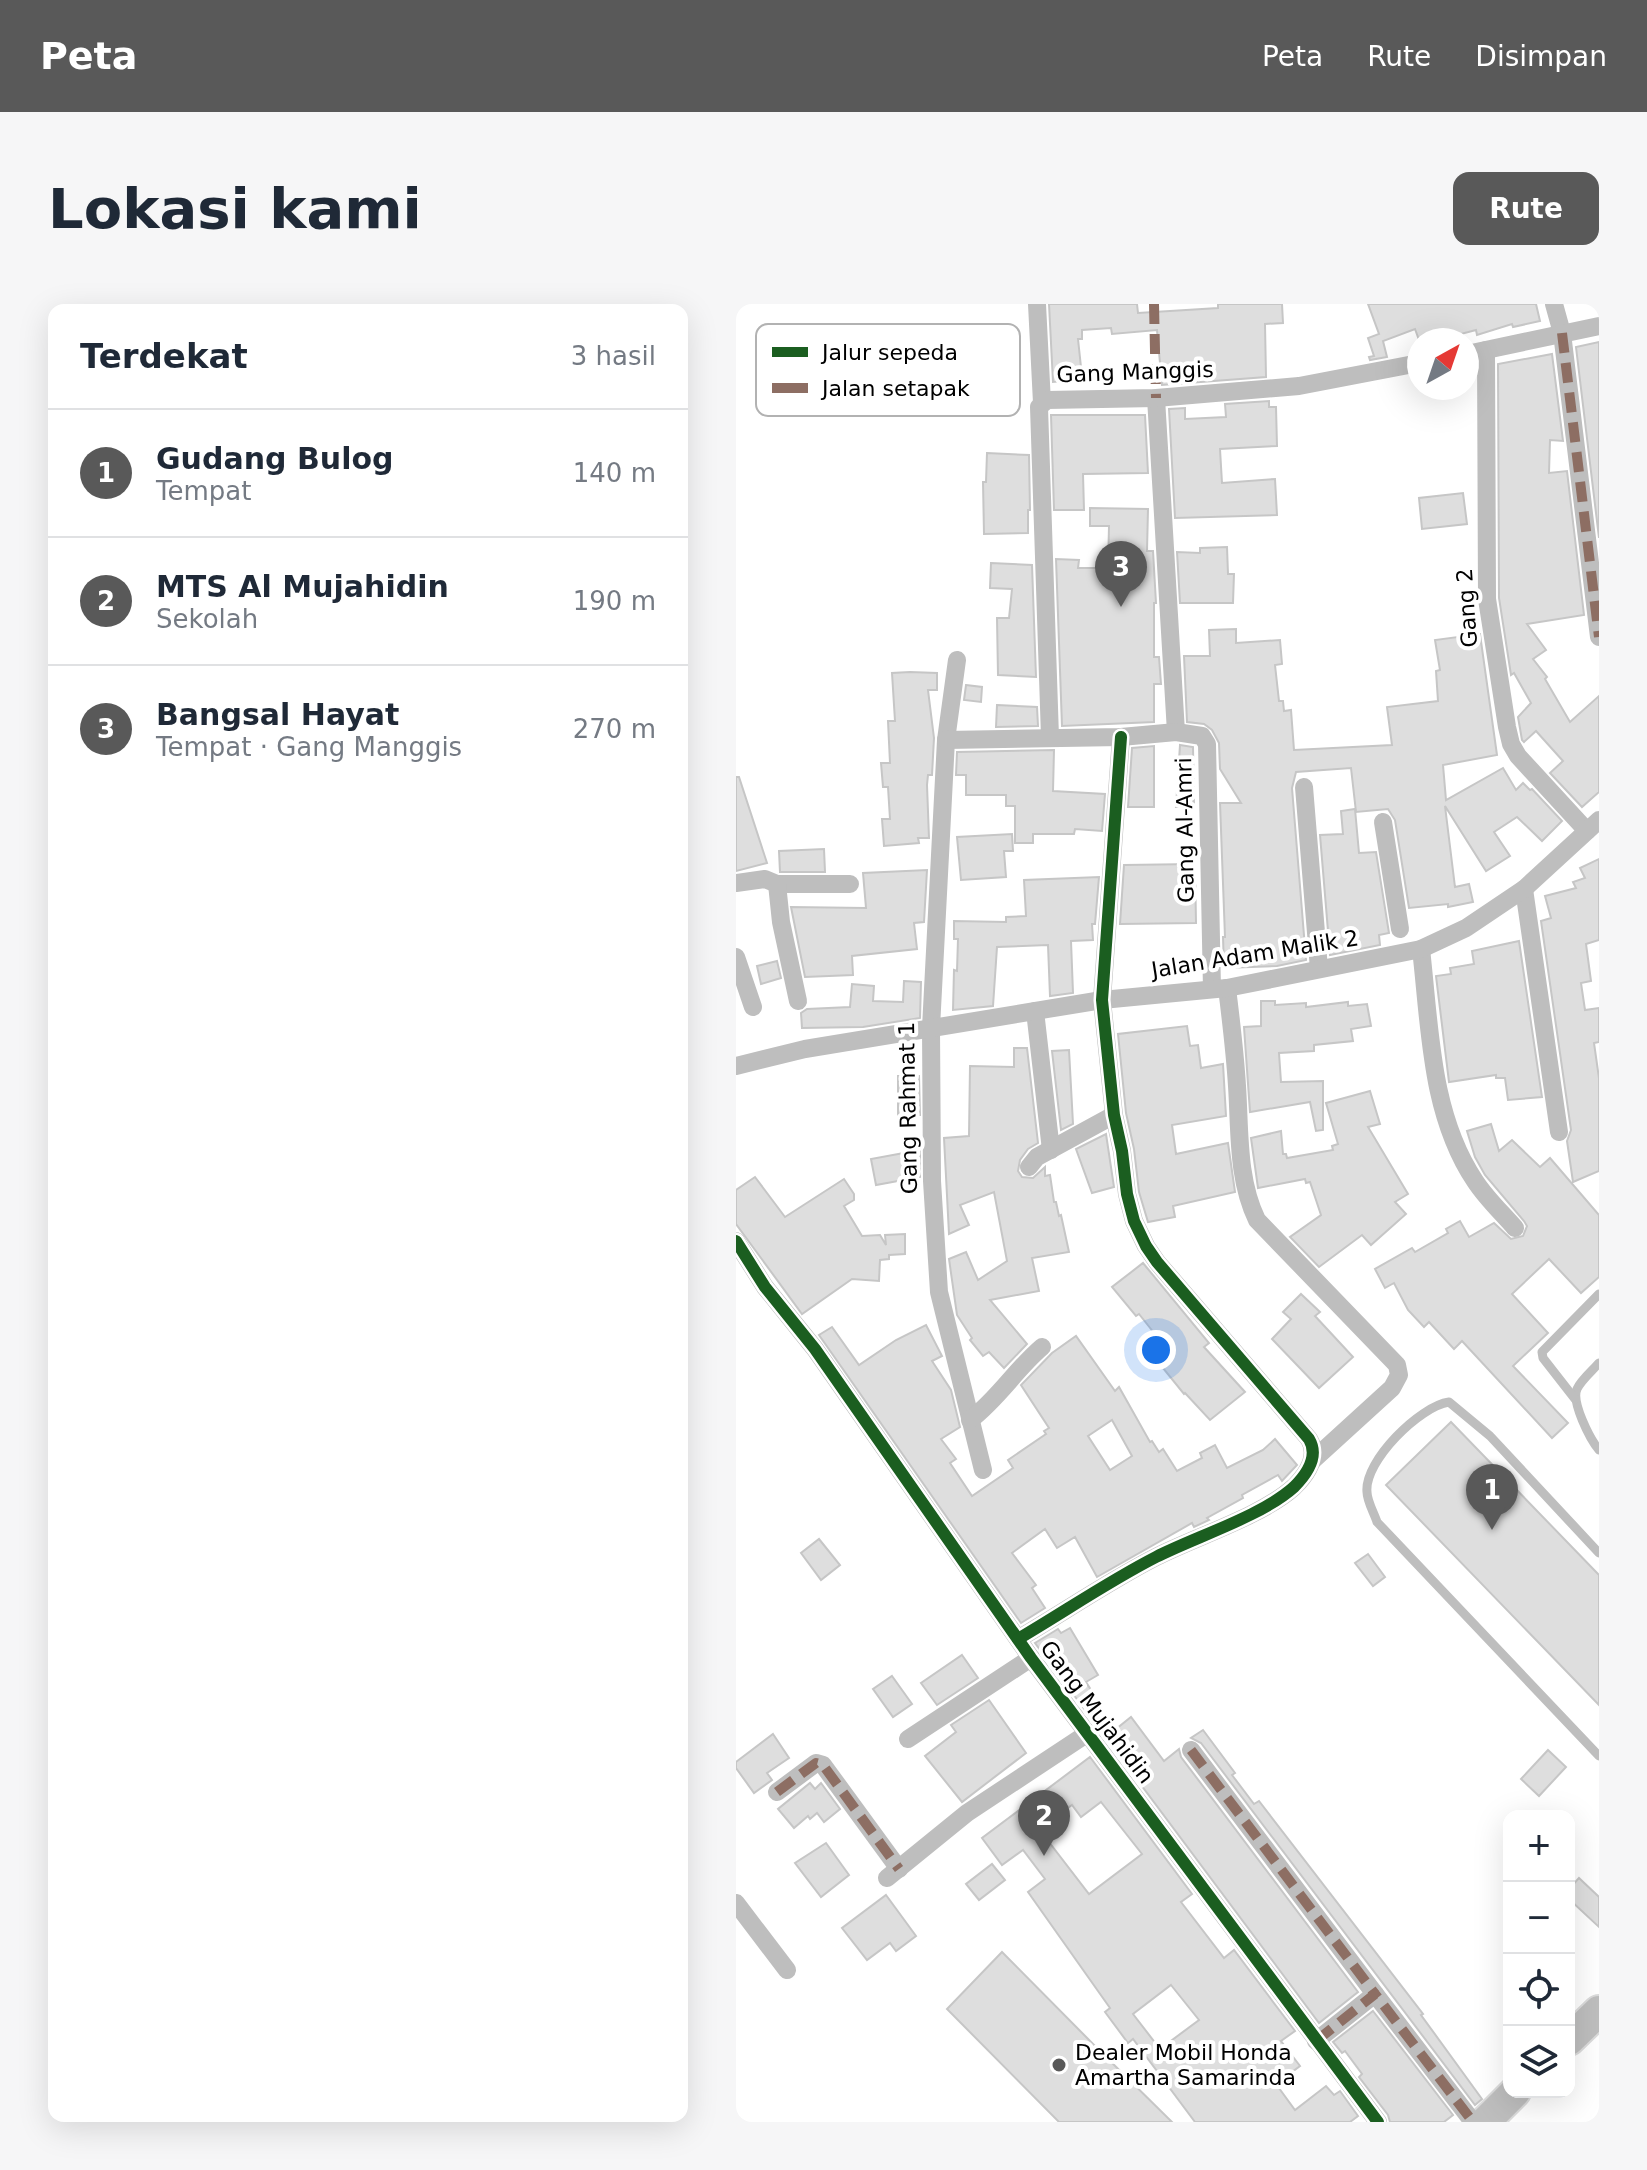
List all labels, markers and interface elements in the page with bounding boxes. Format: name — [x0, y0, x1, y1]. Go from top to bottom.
text: Peta — [40, 34, 137, 78]
text: Peta — [1262, 40, 1323, 73]
text: Rute — [1367, 40, 1431, 73]
text: Disimpan — [1475, 40, 1607, 73]
button: Rute — [1453, 172, 1599, 245]
text: Lokasi kami — [48, 176, 422, 241]
legend — [756, 324, 1020, 416]
north arrow — [1407, 328, 1479, 400]
text: Terdekat — [80, 336, 248, 376]
text: Jalur sepeda — [820, 340, 958, 365]
text: 3 hasil — [571, 341, 656, 371]
street label: Gang Manggis — [1056, 357, 1214, 387]
text: Jalan setapak — [820, 376, 970, 401]
text: Gudang Bulog — [156, 441, 394, 476]
text: 1 — [97, 458, 115, 488]
text: 140 m — [573, 458, 656, 488]
text: Tempat — [156, 476, 251, 506]
pin: 3 — [1095, 541, 1147, 607]
street label: Gang 2 — [1452, 568, 1482, 648]
text: MTS Al Mujahidin — [156, 569, 449, 604]
text: 2 — [97, 586, 115, 616]
text: 190 m — [573, 586, 656, 616]
text: Sekolah — [156, 604, 258, 634]
text: Bangsal Hayat — [156, 697, 399, 732]
text: 3 — [97, 714, 115, 744]
text: 270 m — [573, 714, 656, 744]
text: Tempat · Gang Manggis — [156, 732, 462, 762]
street label: Gang Al-Amri — [1171, 757, 1199, 903]
street label: Jalan Adam Malik 2 — [1148, 925, 1360, 983]
street label: Gang Rahmat 1 — [894, 1022, 922, 1194]
your location — [1136, 1330, 1176, 1370]
pin: 1 — [1466, 1464, 1518, 1530]
street label: Gang Mujahidin — [1035, 1636, 1159, 1788]
pin: 2 — [1018, 1790, 1070, 1856]
map controls — [1503, 1810, 1575, 2098]
button: + — [1503, 1810, 1575, 1882]
button: − — [1503, 1882, 1575, 1954]
button: locate — [1503, 1954, 1575, 2026]
button: layers — [1503, 2026, 1575, 2098]
place label: Dealer Mobil Honda Amartha Samarinda — [1075, 2040, 1296, 2090]
marker: Dealer Mobil Honda Amartha Samarinda — [1050, 2056, 1068, 2074]

